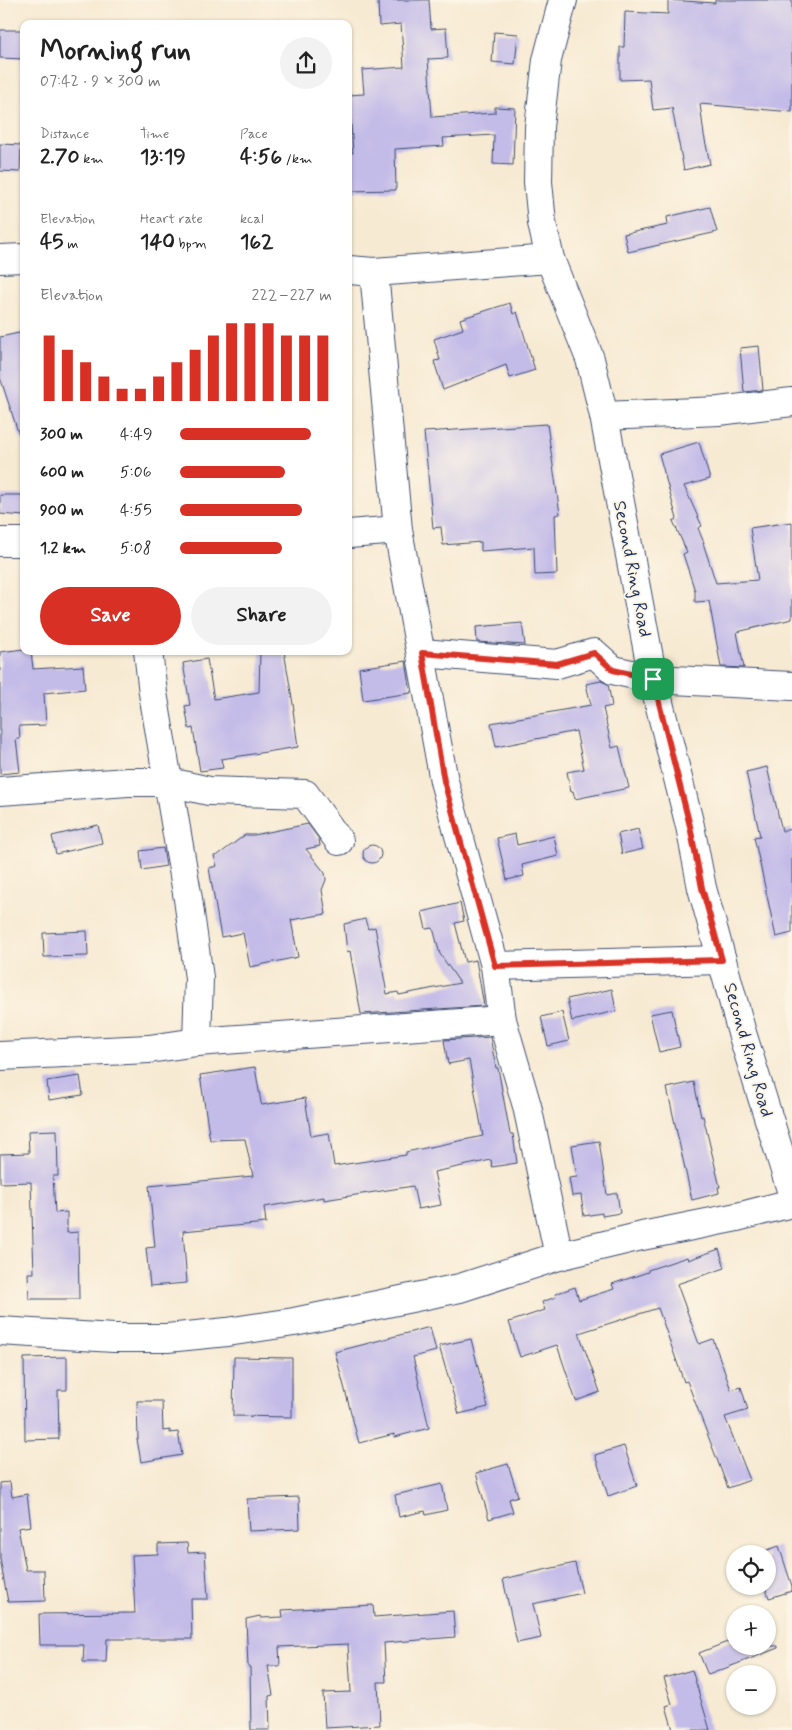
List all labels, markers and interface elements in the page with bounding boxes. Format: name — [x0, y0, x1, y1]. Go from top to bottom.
text: Morning run — [40, 33, 191, 70]
button: share — [280, 37, 332, 89]
text: 07:42 · 9 × 300 m — [40, 71, 161, 92]
text: Distance — [40, 125, 89, 143]
text: Time — [140, 125, 169, 143]
text: Pace — [240, 125, 268, 143]
text: 2.70 — [40, 143, 79, 171]
text: 13:19 — [140, 143, 186, 171]
text: 4:56 — [240, 143, 282, 171]
text: km — [79, 150, 104, 168]
text: /km — [282, 150, 312, 168]
text: Elevation — [40, 210, 95, 228]
text: Heart rate — [140, 210, 203, 228]
text: kcal — [240, 210, 264, 228]
text: 45 — [40, 228, 63, 256]
text: 140 — [140, 228, 175, 256]
text: 162 — [240, 228, 274, 256]
text: m — [63, 235, 78, 253]
text: bpm — [175, 235, 207, 253]
text: Elevation — [40, 285, 103, 306]
text: 222–227 m — [252, 285, 332, 306]
text: 300 m — [40, 424, 83, 445]
text: 4:49 — [120, 424, 152, 445]
text: 600 m — [40, 462, 84, 483]
text: 5:06 — [120, 462, 152, 483]
street label: Second Ring Road — [607, 499, 657, 639]
text: 900 m — [40, 500, 84, 521]
text: 4:55 — [120, 500, 152, 521]
text: 1.2 km — [40, 538, 86, 559]
text: 5:08 — [120, 538, 152, 559]
button: Save — [40, 587, 181, 645]
button: Share — [191, 587, 332, 645]
pin — [632, 658, 674, 700]
icon: arrive — [639, 665, 667, 693]
street label: Second Ring Road — [717, 980, 779, 1120]
map controls — [726, 1545, 776, 1715]
button: locate — [726, 1545, 776, 1595]
button: + — [726, 1605, 776, 1655]
button: − — [726, 1665, 776, 1715]

